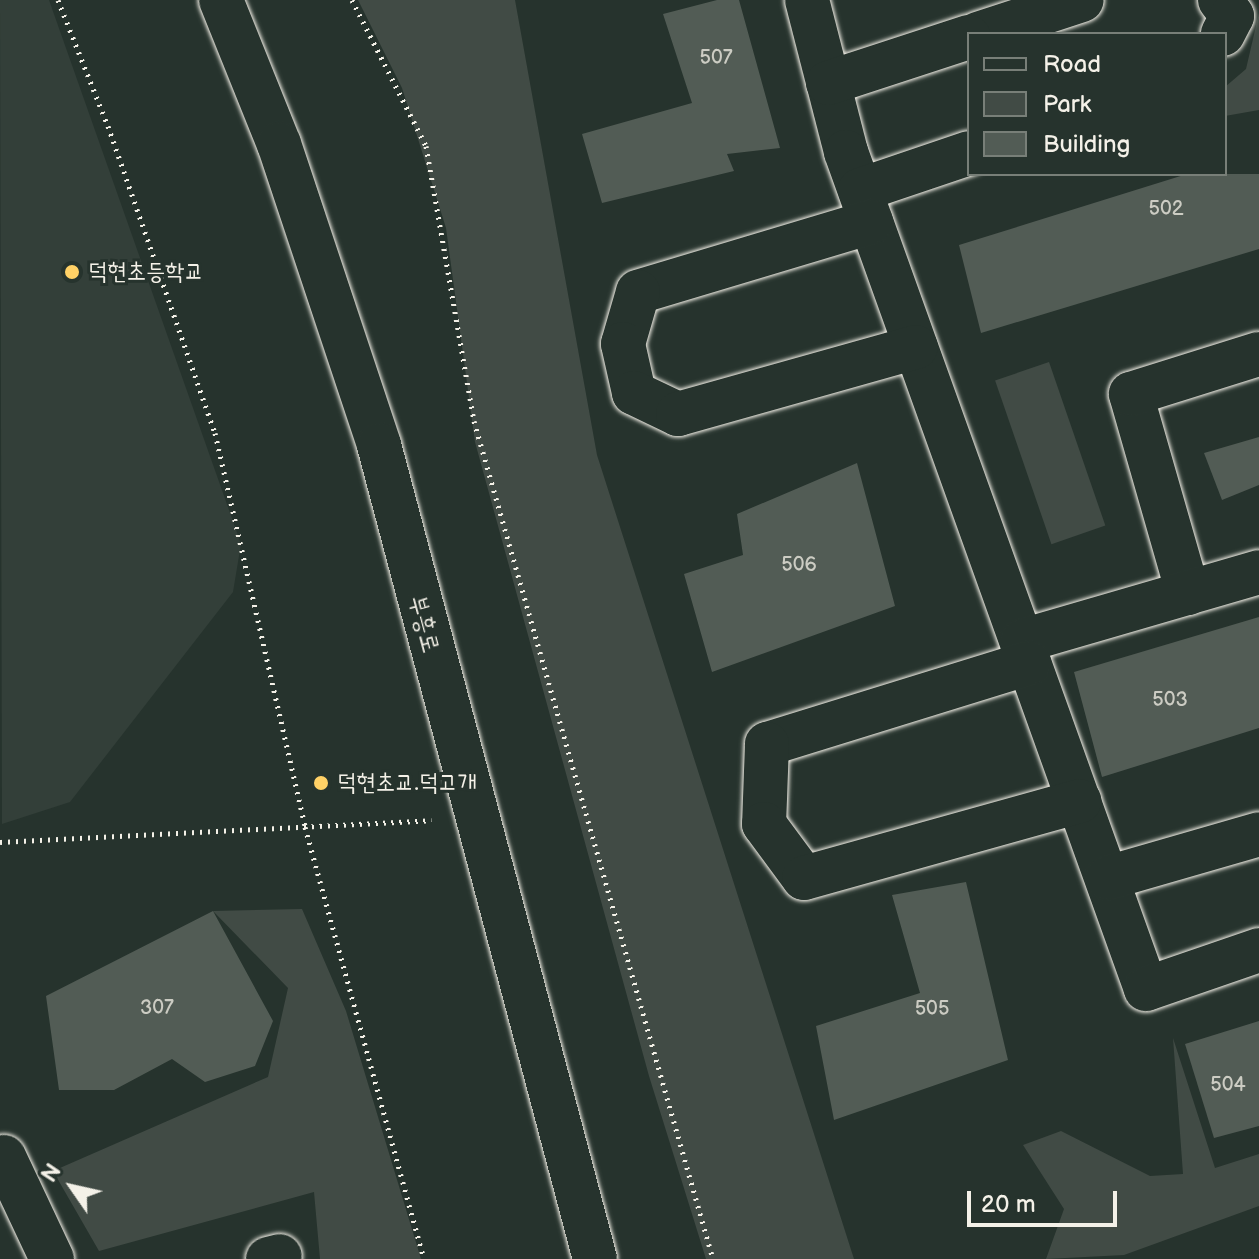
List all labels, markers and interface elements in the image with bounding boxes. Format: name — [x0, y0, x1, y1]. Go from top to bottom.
legend — [967, 32, 1227, 176]
house number: 507 — [699, 46, 733, 70]
text: Road — [1043, 50, 1101, 79]
text: Park — [1043, 90, 1091, 119]
text: Building — [1043, 130, 1130, 159]
house number: 502 — [1148, 197, 1184, 221]
place label: 덕현초등학교 — [88, 258, 204, 286]
marker: 덕현초등학교 — [63, 263, 81, 281]
house number: 506 — [781, 553, 817, 577]
street label: 부흥로 — [403, 592, 445, 656]
house number: 503 — [1152, 688, 1188, 712]
place label: 덕현초교.덕고개 — [337, 769, 477, 797]
marker: 덕현초교.덕고개 — [312, 774, 330, 792]
house number: 307 — [140, 996, 174, 1020]
house number: 505 — [915, 997, 949, 1021]
house number: 504 — [1210, 1073, 1246, 1097]
north arrow — [32, 1147, 112, 1227]
text: N — [36, 1159, 68, 1188]
scale bar — [971, 1175, 1121, 1225]
text: 20 m — [981, 1190, 1036, 1219]

